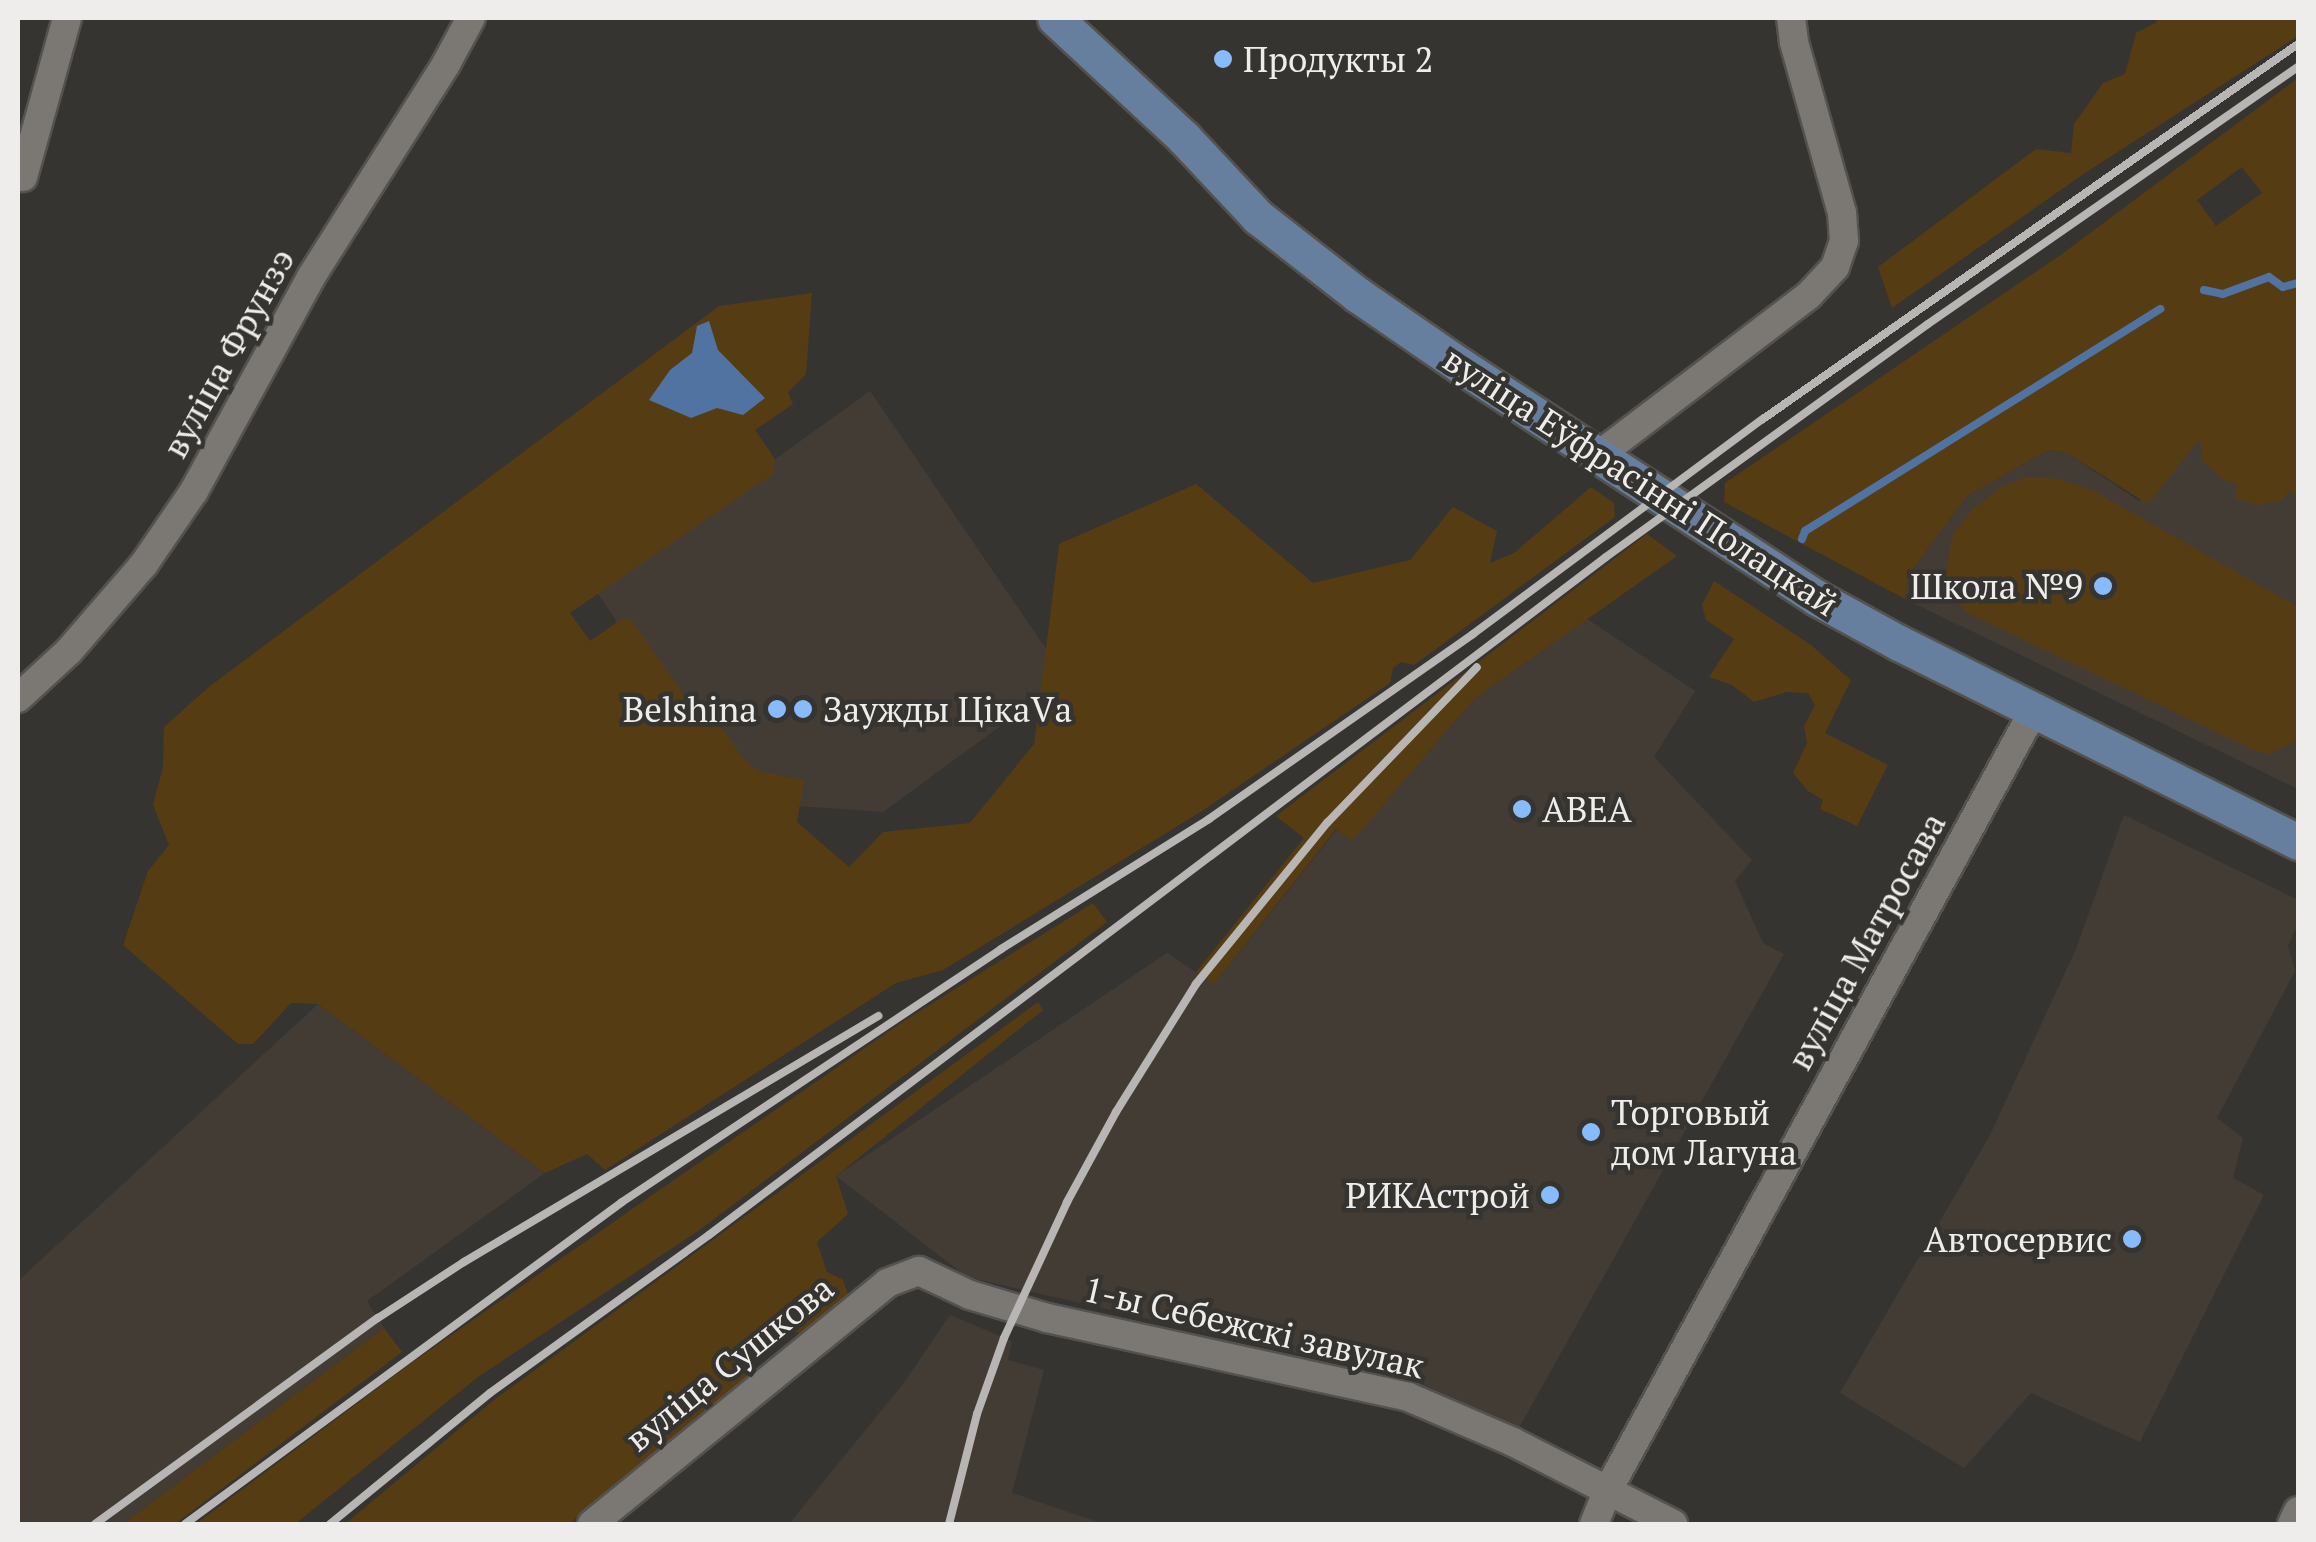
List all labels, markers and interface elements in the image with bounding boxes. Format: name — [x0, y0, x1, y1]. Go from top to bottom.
place label: Продукты 2 — [1243, 38, 1433, 80]
marker: Продукты 2 — [1212, 48, 1234, 70]
street label: вуліца Фрунзэ — [153, 241, 303, 465]
street label: вуліца Еўфрасінні Полацкай — [1436, 338, 1846, 624]
place label: Школа №9 — [1910, 565, 2083, 607]
marker: Школа №9 — [2092, 575, 2114, 597]
place label: Belshina — [623, 688, 757, 730]
place label: Заужды ЦікаVа — [823, 688, 1072, 730]
marker: Belshina — [766, 698, 788, 720]
marker: Заужды ЦікаVа — [792, 698, 814, 720]
place label: АВЕА — [1542, 788, 1632, 830]
marker: АВЕА — [1511, 798, 1533, 820]
street label: вуліца Матросава — [1778, 805, 1954, 1077]
place label: Торговый дом Лагуна — [1611, 1091, 1797, 1173]
marker: Торговый дом Лагуна — [1580, 1121, 1602, 1143]
place label: РИКАстрой — [1345, 1174, 1530, 1216]
marker: РИКАстрой — [1539, 1184, 1561, 1206]
place label: Автосервис — [1924, 1218, 2112, 1260]
marker: Автосервис — [2121, 1228, 2143, 1250]
street label: вуліца Сушкова — [617, 1266, 841, 1460]
street label: 1-ы Себежскі завулак — [1080, 1267, 1428, 1387]

